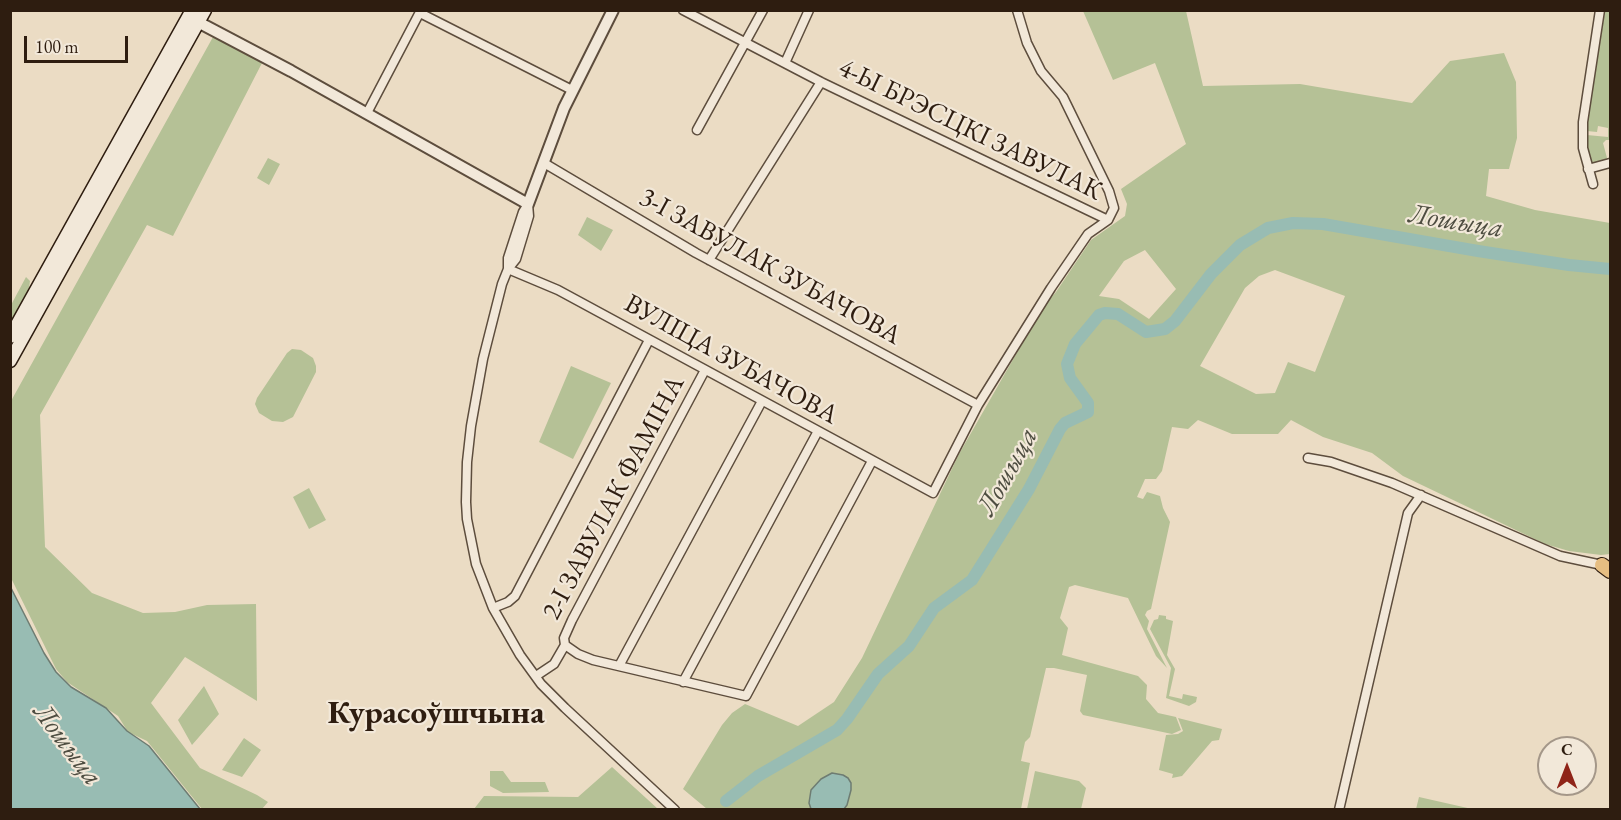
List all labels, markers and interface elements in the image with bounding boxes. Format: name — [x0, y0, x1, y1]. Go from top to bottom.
scale bar — [27, 24, 130, 62]
text: 100 m — [35, 35, 79, 58]
street label: 4-Ы БРЭСЦКІ ЗАВУЛАК — [833, 52, 1107, 208]
street label: 3-І ЗАВУЛАК ЗУБАЧОВА — [633, 181, 907, 353]
water label: Лошыца — [1407, 198, 1505, 246]
street label: ВУЛІЦА ЗУБАЧОВА — [619, 288, 843, 432]
street label: 2-І ЗАВУЛАК ФАМІНА — [536, 371, 692, 625]
water label: Лошыца — [970, 422, 1046, 522]
district label: Курасоўшчына — [327, 694, 545, 734]
water label: Лошыца — [25, 697, 109, 793]
north arrow — [1537, 736, 1597, 796]
text: С — [1561, 739, 1573, 760]

